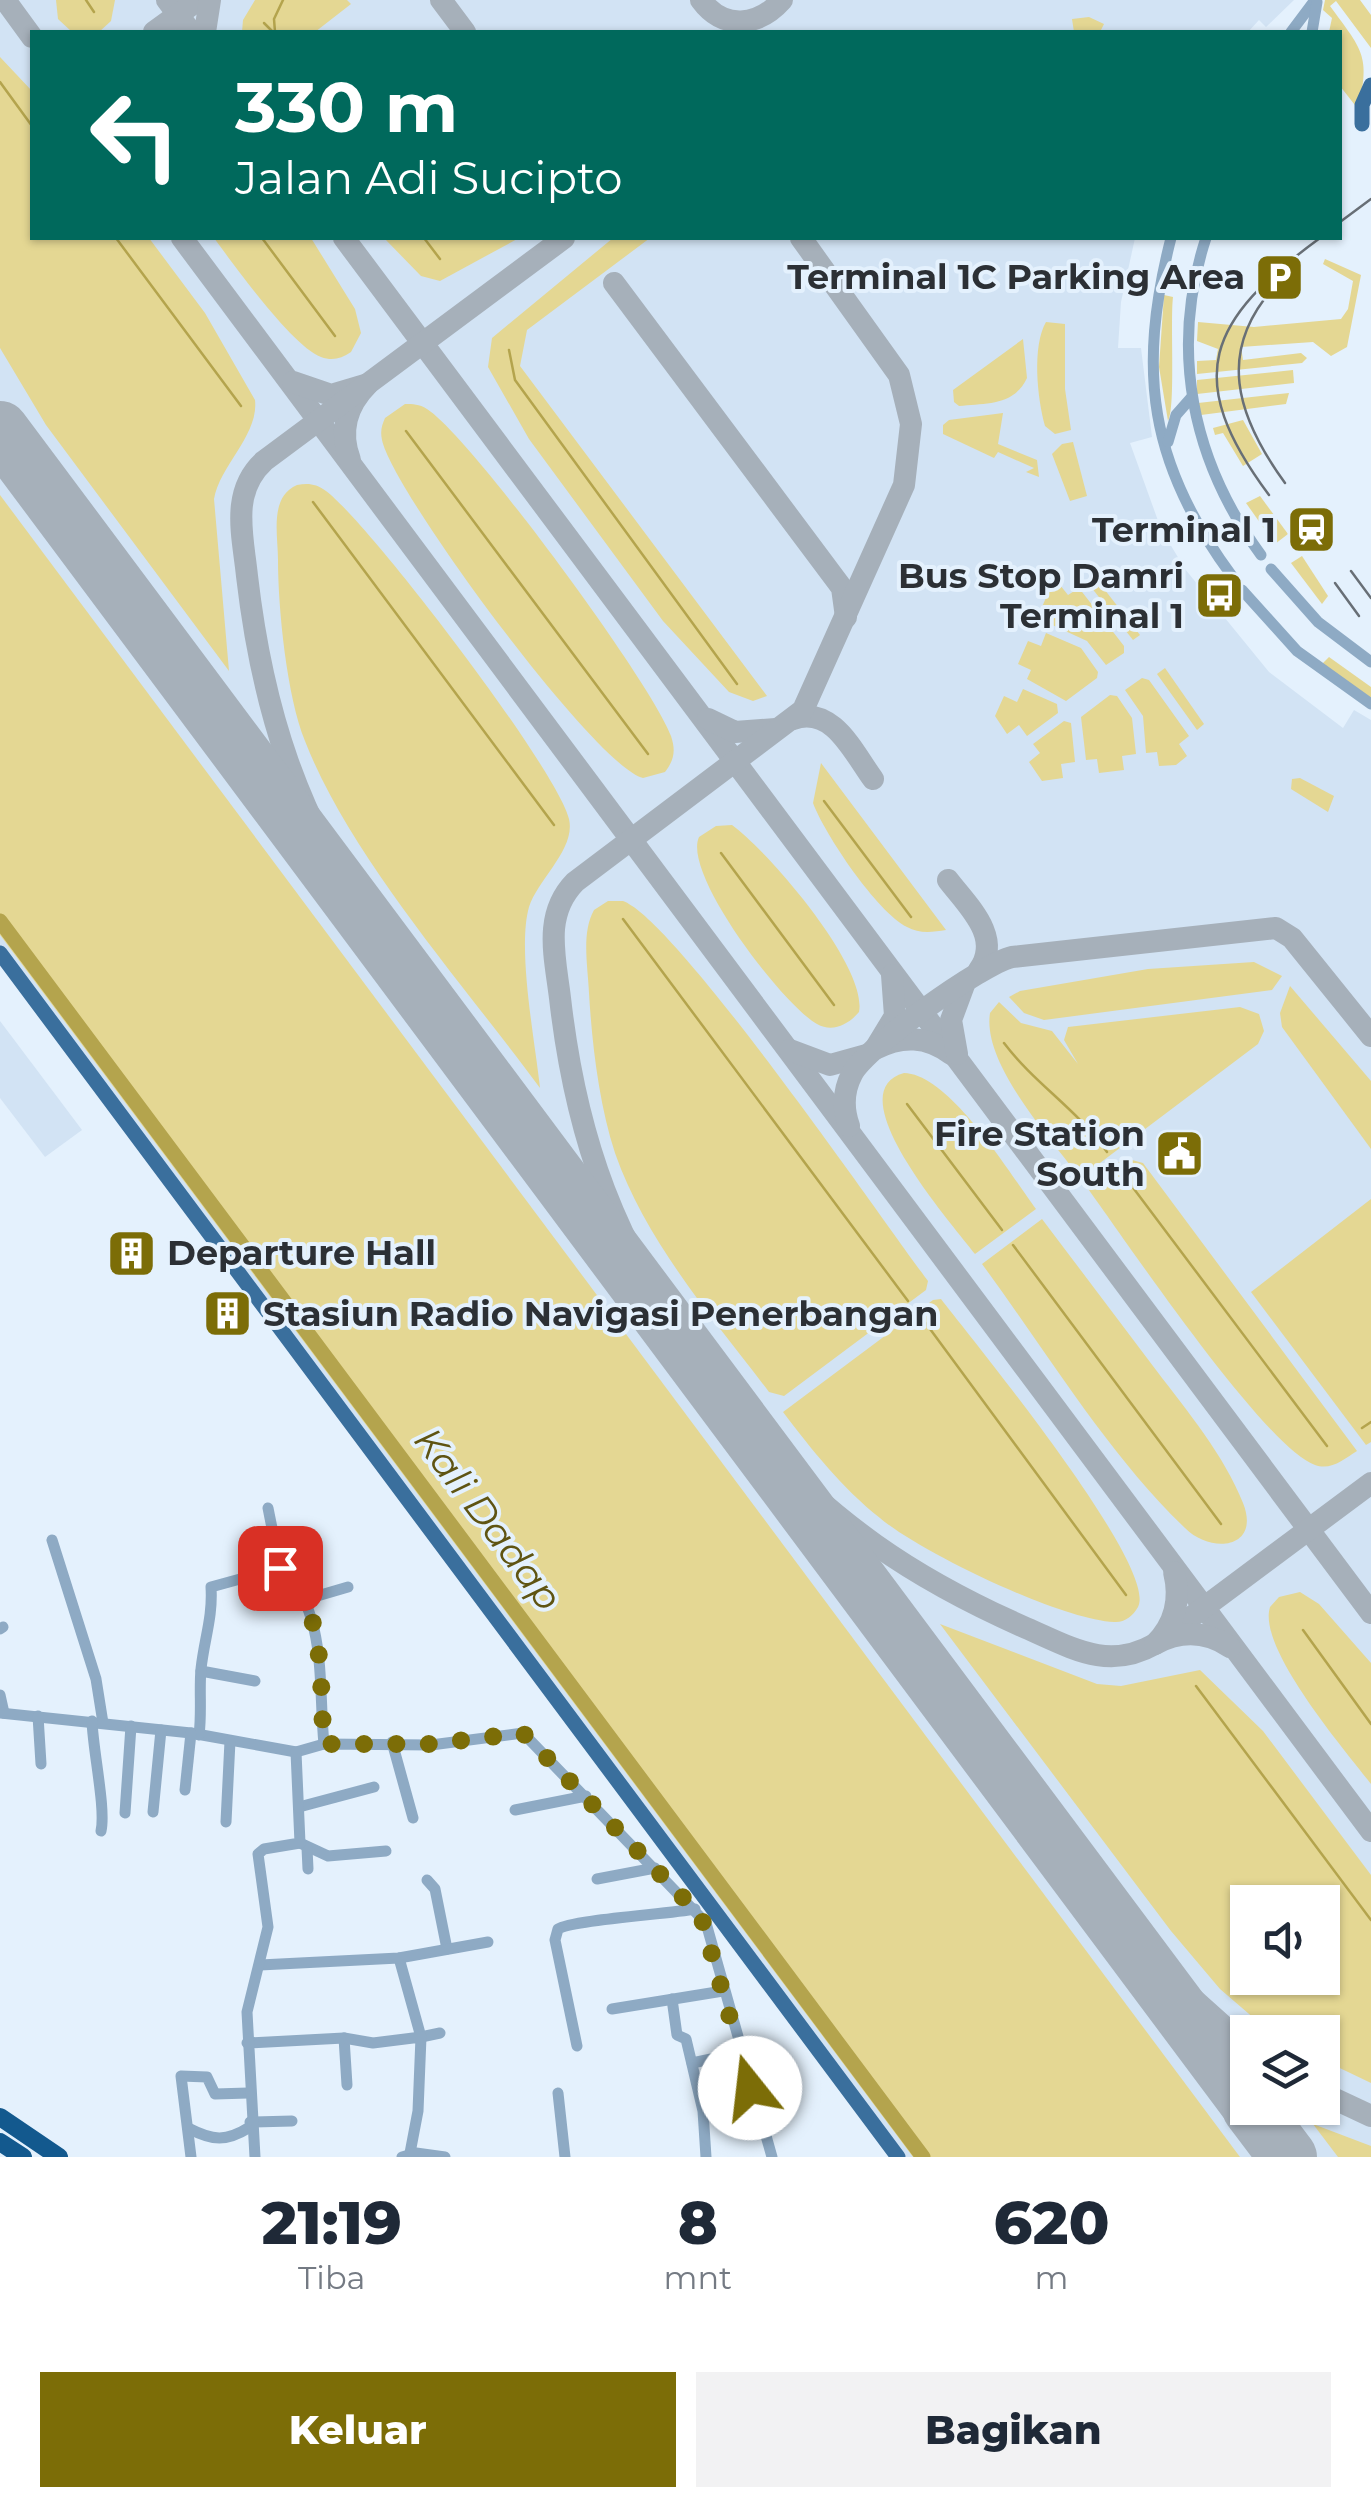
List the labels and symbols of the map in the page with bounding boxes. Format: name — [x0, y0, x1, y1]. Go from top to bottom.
parking icon: Terminal 1C Parking Area — [1254, 251, 1306, 303]
place label: Terminal 1C Parking Area — [787, 255, 1245, 298]
station icon: Terminal 1 — [1285, 504, 1337, 556]
place label: Terminal 1 — [1092, 508, 1276, 551]
place label: Bus Stop Damri Terminal 1 — [898, 554, 1184, 637]
bus stop icon: Bus Stop Damri Terminal 1 — [1193, 570, 1245, 622]
place label: Fire Station South — [934, 1112, 1145, 1195]
public building icon: Fire Station South — [1154, 1128, 1206, 1180]
building icon: Departure Hall — [106, 1227, 158, 1279]
place label: Departure Hall — [167, 1231, 436, 1274]
building icon: Stasiun Radio Navigasi Penerbangan — [202, 1288, 254, 1340]
place label: Stasiun Radio Navigasi Penerbangan — [263, 1292, 938, 1335]
water label: Kali Dadap — [404, 1418, 572, 1619]
pin — [238, 1526, 323, 1611]
position arrow — [698, 2036, 802, 2140]

